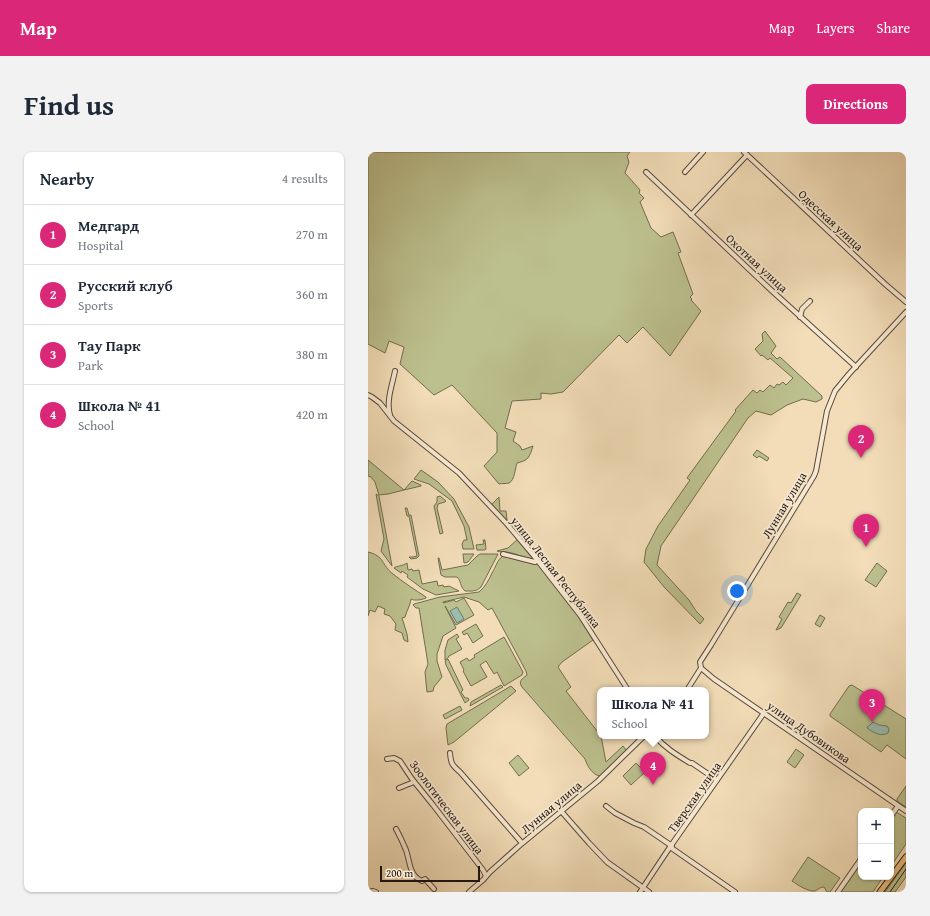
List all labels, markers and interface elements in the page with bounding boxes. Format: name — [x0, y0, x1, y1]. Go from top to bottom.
text: Map — [20, 14, 57, 42]
text: Map — [769, 18, 795, 38]
text: Layers — [817, 18, 855, 38]
text: Share — [877, 18, 910, 38]
text: Find us — [24, 84, 114, 125]
button: Directions — [806, 84, 906, 124]
text: Nearby — [40, 166, 94, 191]
text: 4 results — [282, 169, 328, 188]
street label: Одесская улица — [795, 185, 867, 255]
text: Медгард — [78, 215, 139, 236]
text: 1 — [50, 225, 56, 244]
text: 270 m — [296, 225, 328, 244]
street label: Охотная улица — [722, 230, 792, 296]
text: Hospital — [78, 236, 123, 255]
text: Русский клуб — [78, 275, 173, 296]
text: 2 — [50, 285, 56, 304]
text: 360 m — [296, 285, 328, 304]
text: Sports — [78, 296, 113, 315]
text: Тау Парк — [78, 335, 141, 356]
text: 3 — [50, 345, 56, 364]
text: 380 m — [296, 345, 328, 364]
text: Park — [78, 356, 103, 375]
text: Школа № 41 — [78, 395, 161, 416]
text: 4 — [50, 405, 56, 424]
text: 420 m — [296, 405, 328, 424]
text: School — [78, 416, 114, 435]
pin: 2 — [848, 425, 874, 458]
street label: Лунная улица — [758, 468, 811, 541]
street label: улица Лесная Республика — [506, 512, 605, 631]
pin: 1 — [853, 514, 879, 547]
your location — [727, 581, 747, 601]
popup — [597, 687, 709, 739]
pin: 3 — [859, 689, 885, 722]
text: Школа № 41 — [612, 693, 694, 714]
street label: улица Дубовикова — [763, 696, 854, 767]
text: School — [612, 714, 648, 733]
pin: 4 — [640, 752, 666, 785]
street label: Зоологическая улица — [406, 756, 488, 858]
street label: Тверская улица — [663, 758, 725, 836]
street label: Лунная улица — [517, 776, 585, 837]
map controls — [858, 808, 894, 880]
button: + — [858, 808, 894, 844]
button: − — [858, 844, 894, 880]
scale bar — [380, 864, 480, 883]
text: 200 m — [386, 865, 413, 881]

